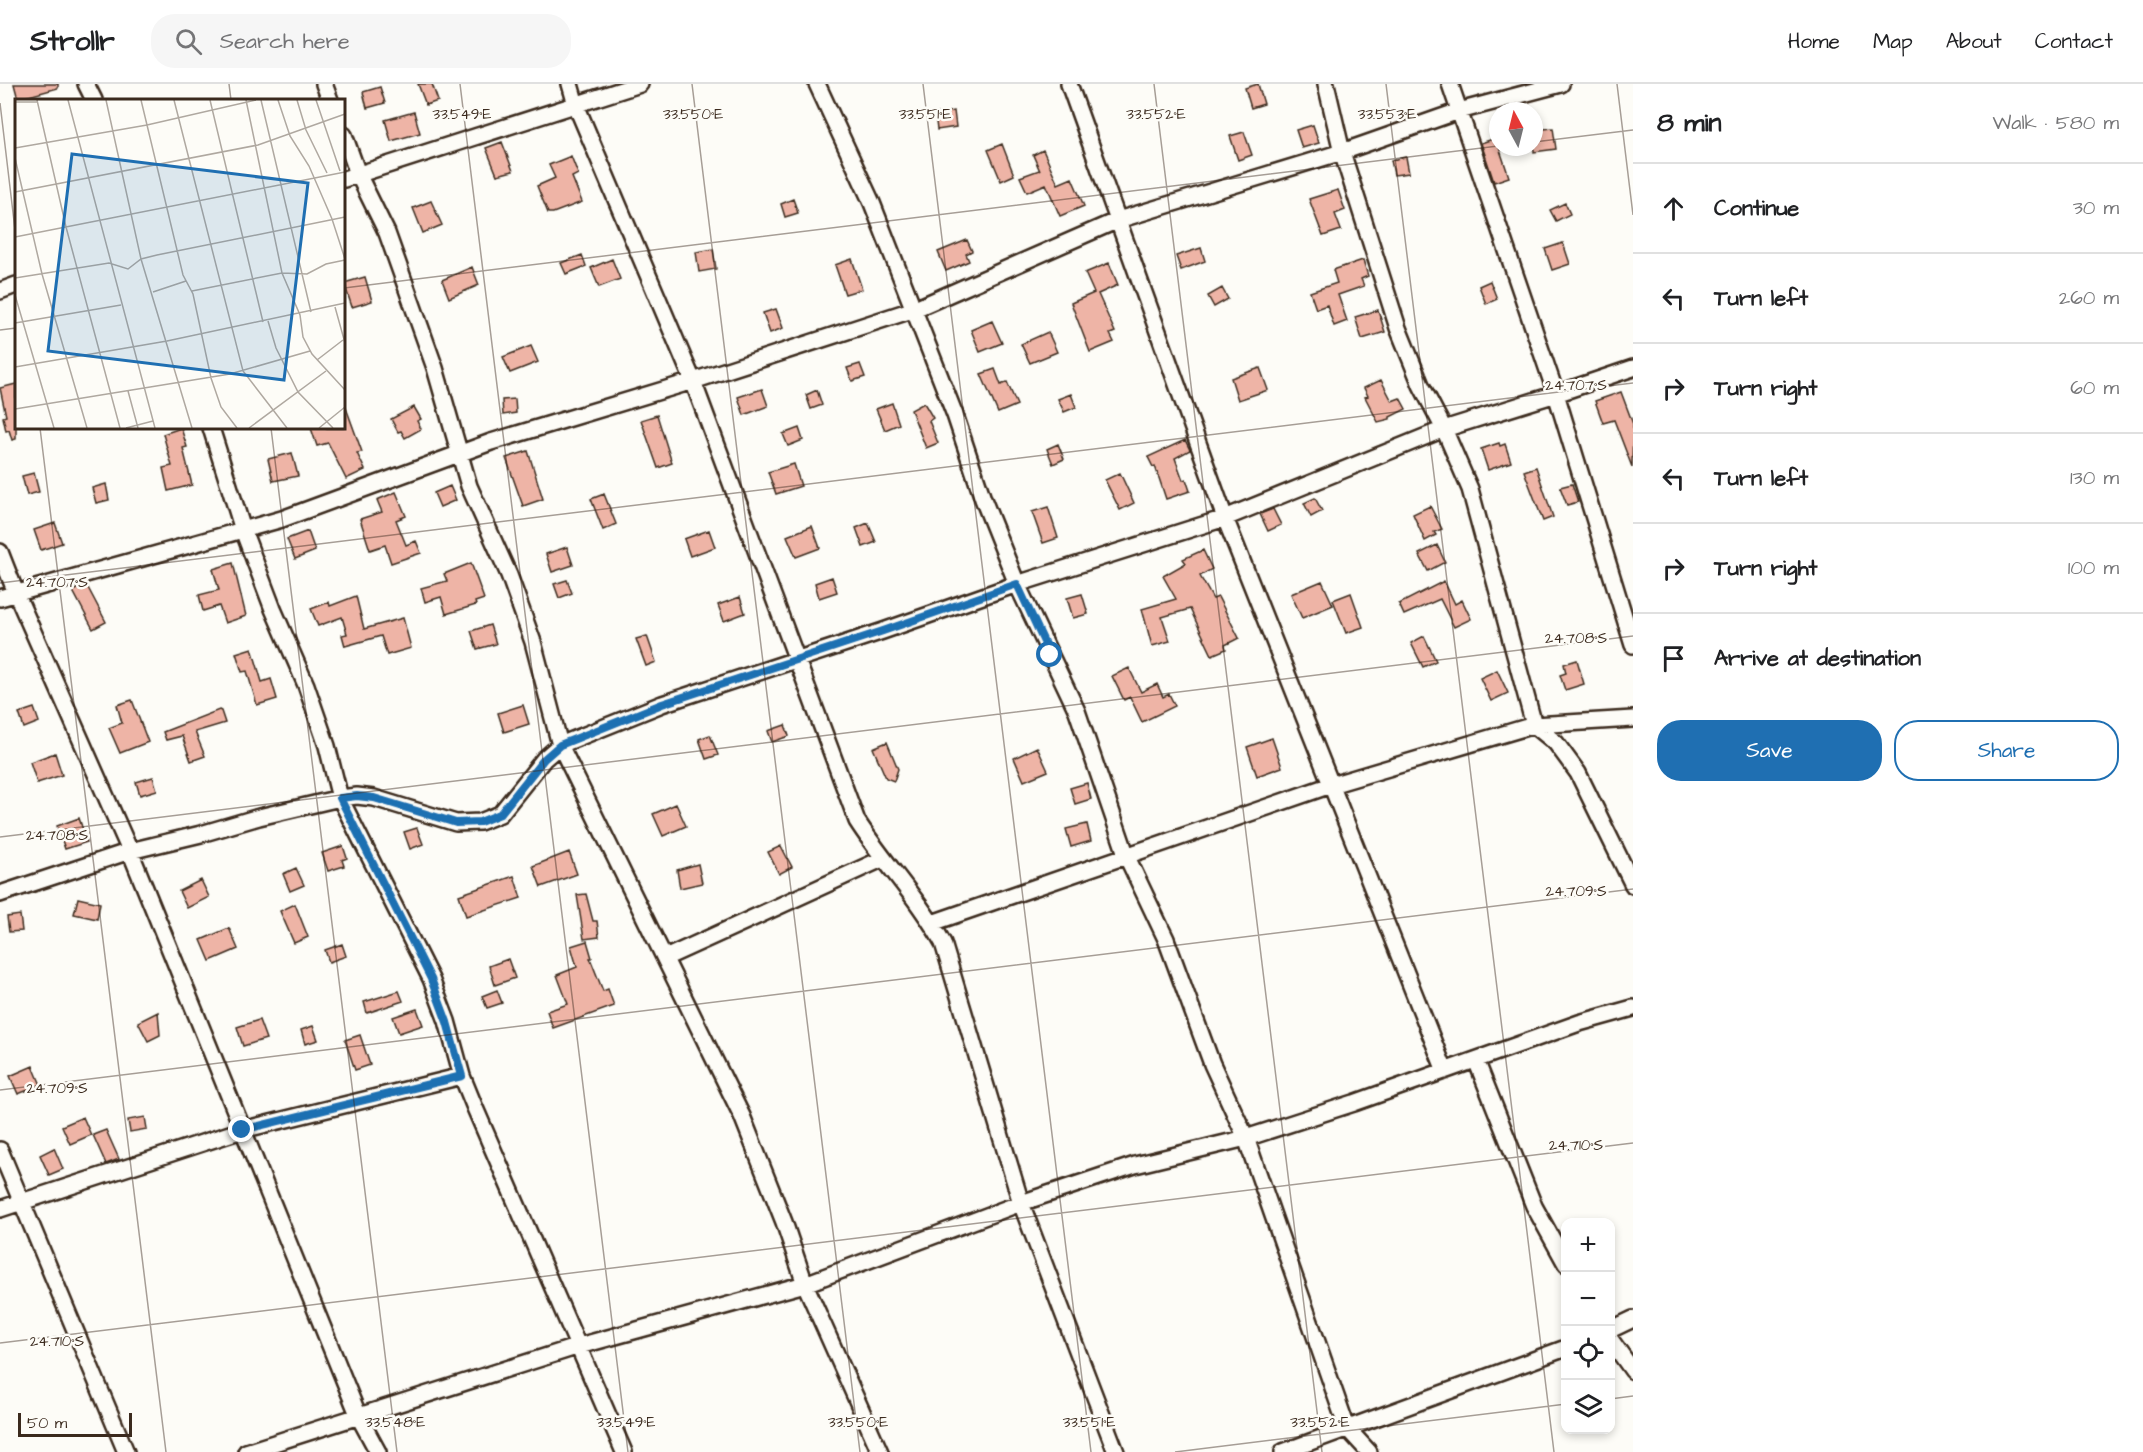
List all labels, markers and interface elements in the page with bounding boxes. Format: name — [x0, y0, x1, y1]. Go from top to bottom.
search box — [151, 14, 571, 68]
text: Strollr — [30, 22, 115, 61]
icon: search — [172, 25, 205, 58]
text: Search here — [220, 26, 350, 57]
text: Home — [1788, 27, 1840, 56]
text: Map — [1873, 27, 1913, 56]
text: About — [1946, 27, 2002, 56]
text: Contact — [2035, 27, 2113, 56]
inset map — [15, 99, 345, 429]
north arrow — [1489, 102, 1543, 156]
text: 33.549°E — [433, 104, 492, 125]
text: 33.550°E — [663, 104, 723, 125]
text: 33.551°E — [899, 104, 951, 125]
text: 33.552°E — [1126, 104, 1186, 125]
text: 33.553°E — [1358, 104, 1416, 125]
text: 8 min — [1657, 105, 1721, 141]
text: Walk · 580 m — [1992, 109, 2119, 137]
icon: ahead — [1657, 192, 1690, 225]
text: Continue — [1714, 193, 1799, 224]
text: 30 m — [2073, 194, 2119, 222]
icon: left — [1657, 282, 1690, 315]
text: Turn left — [1714, 283, 1808, 314]
text: 260 m — [2059, 284, 2119, 312]
icon: right — [1657, 372, 1690, 405]
text: Turn right — [1714, 373, 1817, 404]
text: 60 m — [2070, 374, 2119, 402]
text: 24.707°S — [1545, 375, 1607, 396]
icon: left — [1657, 462, 1690, 495]
text: Turn left — [1714, 463, 1808, 494]
text: 130 m — [2070, 464, 2119, 492]
icon: right — [1657, 552, 1690, 585]
text: Turn right — [1714, 553, 1817, 584]
text: 100 m — [2068, 554, 2119, 582]
text: 24.707°S — [26, 572, 88, 593]
text: 24.708°S — [1545, 628, 1607, 649]
route start — [1036, 641, 1062, 667]
icon: arrive — [1657, 642, 1690, 675]
text: Arrive at destination — [1714, 643, 1921, 674]
button: Save — [1657, 720, 1882, 781]
button: Share — [1894, 720, 2119, 781]
text: 24.708°S — [26, 825, 88, 846]
text: 24.709°S — [1545, 881, 1607, 902]
text: 24.709°S — [26, 1078, 88, 1099]
route end — [228, 1116, 254, 1142]
text: 24.710°S — [1549, 1135, 1604, 1156]
map controls — [1561, 1218, 1615, 1434]
button: + — [1561, 1218, 1615, 1272]
button: − — [1561, 1272, 1615, 1326]
button: locate — [1561, 1326, 1615, 1380]
text: 24.710°S — [30, 1331, 85, 1352]
button: layers — [1561, 1380, 1615, 1434]
scale bar — [18, 1410, 132, 1438]
text: 50 m — [27, 1412, 67, 1434]
text: 33.548°E — [365, 1412, 425, 1433]
text: 33.549°E — [597, 1412, 656, 1433]
text: 33.550°E — [828, 1412, 888, 1433]
text: 33.551°E — [1063, 1412, 1115, 1433]
text: 33.552°E — [1290, 1412, 1350, 1433]

